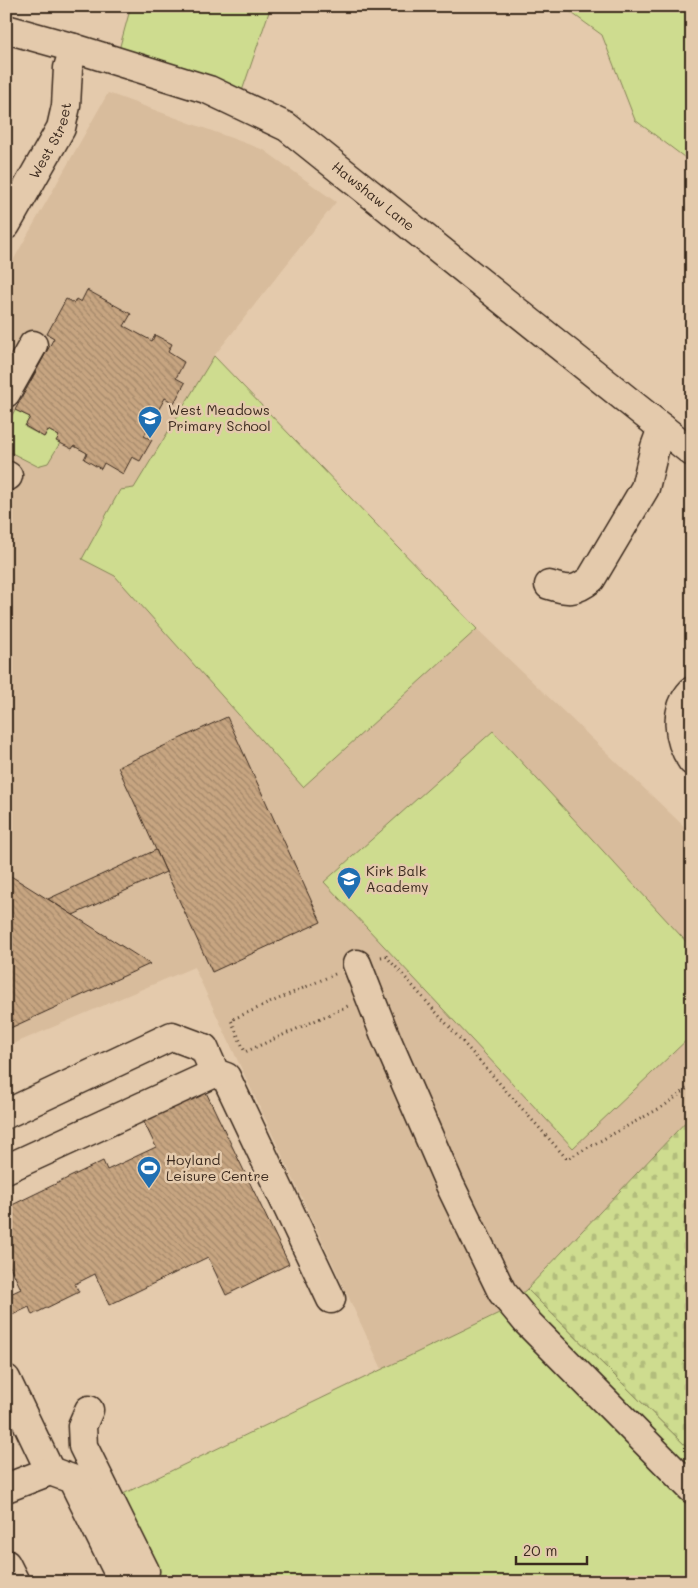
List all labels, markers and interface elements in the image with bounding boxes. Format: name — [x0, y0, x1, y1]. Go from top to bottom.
street label: West Street — [24, 102, 75, 182]
street label: Hawshaw Lane — [328, 157, 419, 235]
place label: West Meadows Primary School — [168, 400, 271, 435]
school or university icon: West Meadows Primary School — [137, 405, 163, 439]
place label: Kirk Balk Academy — [366, 861, 429, 896]
school or university icon: Kirk Balk Academy — [336, 866, 362, 900]
place label: Hoyland Leisure Centre — [166, 1150, 269, 1185]
sports icon: Hoyland Leisure Centre — [136, 1155, 162, 1189]
scale bar — [516, 1533, 587, 1565]
text: 20 m — [523, 1540, 557, 1560]

